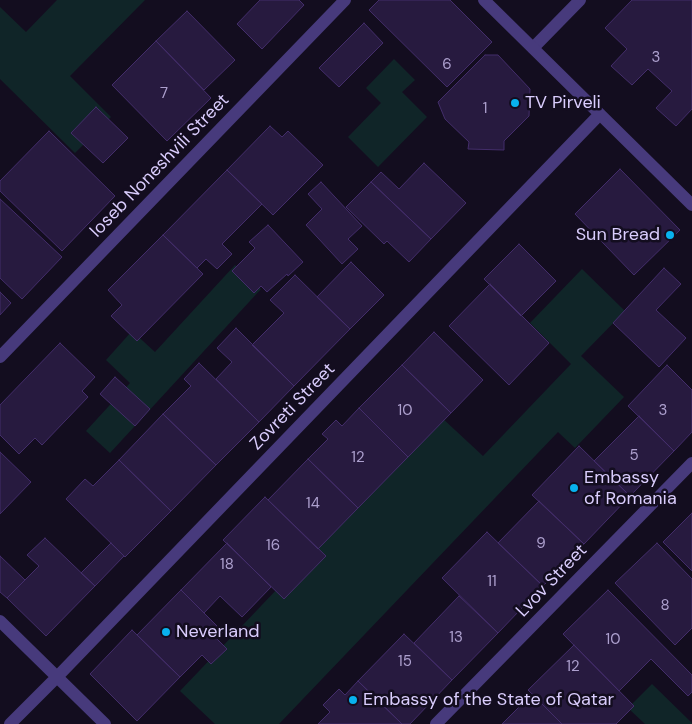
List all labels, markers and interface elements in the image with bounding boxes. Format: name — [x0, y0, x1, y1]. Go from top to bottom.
house number: 3 — [652, 49, 660, 67]
house number: 6 — [442, 56, 452, 74]
house number: 7 — [160, 85, 168, 103]
street label: Ioseb Noneshvili Street — [86, 90, 234, 242]
place label: TV Pirveli — [525, 92, 601, 114]
marker: TV Pirveli — [509, 97, 521, 109]
house number: 1 — [483, 100, 487, 118]
place label: Sun Bread — [576, 224, 660, 246]
marker: Sun Bread — [664, 229, 676, 241]
street label: Zovreti Street — [246, 359, 340, 455]
house number: 10 — [398, 402, 412, 420]
house number: 3 — [659, 402, 667, 420]
house number: 5 — [629, 447, 639, 465]
house number: 12 — [351, 449, 365, 467]
place label: Embassy of Romania — [584, 467, 677, 509]
marker: Embassy of Romania — [568, 482, 580, 494]
house number: 14 — [306, 495, 320, 513]
house number: 9 — [536, 535, 546, 553]
house number: 16 — [266, 537, 280, 555]
street label: Lvov Street — [512, 540, 592, 622]
house number: 18 — [220, 556, 234, 574]
house number: 11 — [487, 573, 497, 591]
house number: 8 — [660, 597, 670, 615]
place label: Neverland — [176, 621, 260, 643]
marker: Neverland — [160, 626, 172, 638]
house number: 13 — [449, 629, 463, 647]
house number: 10 — [606, 631, 620, 649]
house number: 15 — [398, 653, 412, 671]
house number: 12 — [566, 658, 580, 676]
place label: Embassy of the State of Qatar — [363, 689, 614, 711]
marker: Embassy of the State of Qatar — [347, 694, 359, 706]

